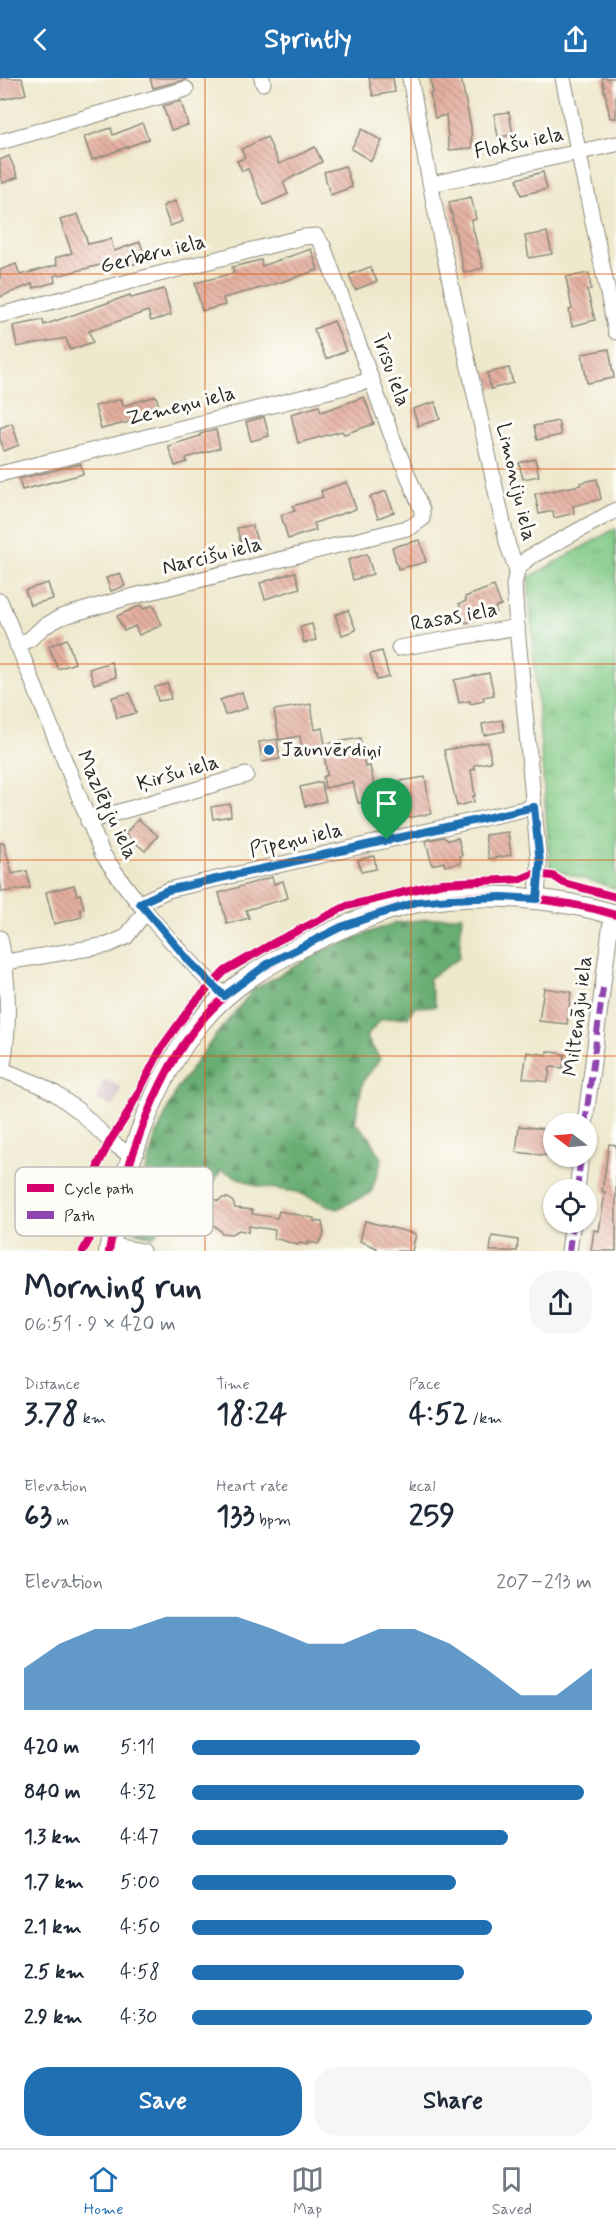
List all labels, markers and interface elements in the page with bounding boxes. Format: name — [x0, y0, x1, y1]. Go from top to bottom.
text: Sprintly — [264, 22, 352, 57]
icon: back — [24, 23, 57, 56]
icon: share — [559, 23, 592, 56]
street label: Flokšu iela — [472, 120, 566, 166]
street label: Gerberu iela — [97, 227, 209, 281]
street label: Īrisu iela — [365, 330, 417, 410]
street label: Zemeņu iela — [124, 379, 238, 433]
street label: Limoniju iela — [489, 420, 543, 544]
street label: Narcišu iela — [159, 530, 265, 582]
street label: Rasas iela — [409, 596, 499, 638]
place label: Jaunvērdiņi — [281, 736, 382, 764]
marker: Jaunvērdiņi — [262, 743, 276, 757]
street label: Mazlēpju iela — [69, 746, 145, 864]
street label: Ķiršu iela — [134, 748, 222, 798]
pin — [361, 778, 412, 840]
icon: arrive — [370, 787, 403, 820]
street label: Pīpeņu iela — [247, 816, 345, 864]
street label: Miltenāju iela — [557, 954, 599, 1078]
north arrow — [543, 1113, 597, 1167]
map controls — [543, 1113, 597, 1233]
legend — [15, 1167, 213, 1236]
text: Cycle path — [64, 1179, 134, 1200]
button: locate — [543, 1179, 597, 1233]
text: Path — [64, 1206, 95, 1227]
text: Morning run — [24, 1266, 202, 1310]
button: share — [529, 1271, 592, 1334]
text: 06:51 · 9 × 420 m — [24, 1311, 176, 1338]
text: Distance — [24, 1374, 80, 1395]
text: Time — [216, 1374, 250, 1395]
text: Pace — [409, 1374, 441, 1395]
text: 3.78 — [24, 1395, 78, 1434]
text: 18:24 — [216, 1395, 287, 1434]
text: 4:52 — [409, 1395, 468, 1434]
text: km — [78, 1408, 106, 1429]
text: /km — [468, 1408, 503, 1429]
text: Elevation — [24, 1476, 87, 1497]
text: Heart rate — [216, 1476, 288, 1497]
text: kcal — [409, 1476, 436, 1497]
text: 63 — [24, 1497, 52, 1536]
text: 133 — [216, 1497, 255, 1536]
text: 259 — [409, 1497, 455, 1536]
text: m — [52, 1510, 69, 1531]
text: bpm — [255, 1510, 291, 1531]
text: Elevation — [24, 1569, 103, 1596]
text: 207–213 m — [496, 1569, 592, 1596]
text: 420 m — [24, 1734, 80, 1761]
text: 5:11 — [120, 1734, 155, 1761]
text: 840 m — [24, 1779, 81, 1806]
text: 4:32 — [120, 1779, 157, 1806]
text: 1.3 km — [24, 1824, 81, 1851]
text: 4:47 — [120, 1824, 159, 1851]
text: 1.7 km — [24, 1869, 84, 1896]
text: 5:00 — [120, 1869, 160, 1896]
text: 2.1 km — [24, 1914, 81, 1941]
text: 4:50 — [120, 1914, 160, 1941]
text: 2.5 km — [24, 1959, 85, 1986]
text: 4:58 — [120, 1959, 160, 1986]
text: 2.9 km — [24, 2004, 82, 2031]
text: 4:30 — [120, 2004, 157, 2031]
button: Save — [24, 2067, 302, 2136]
button: Share — [314, 2067, 592, 2136]
tab: Home — [84, 2163, 124, 2220]
tab: Map — [291, 2163, 324, 2220]
tab: Saved — [492, 2163, 532, 2220]

